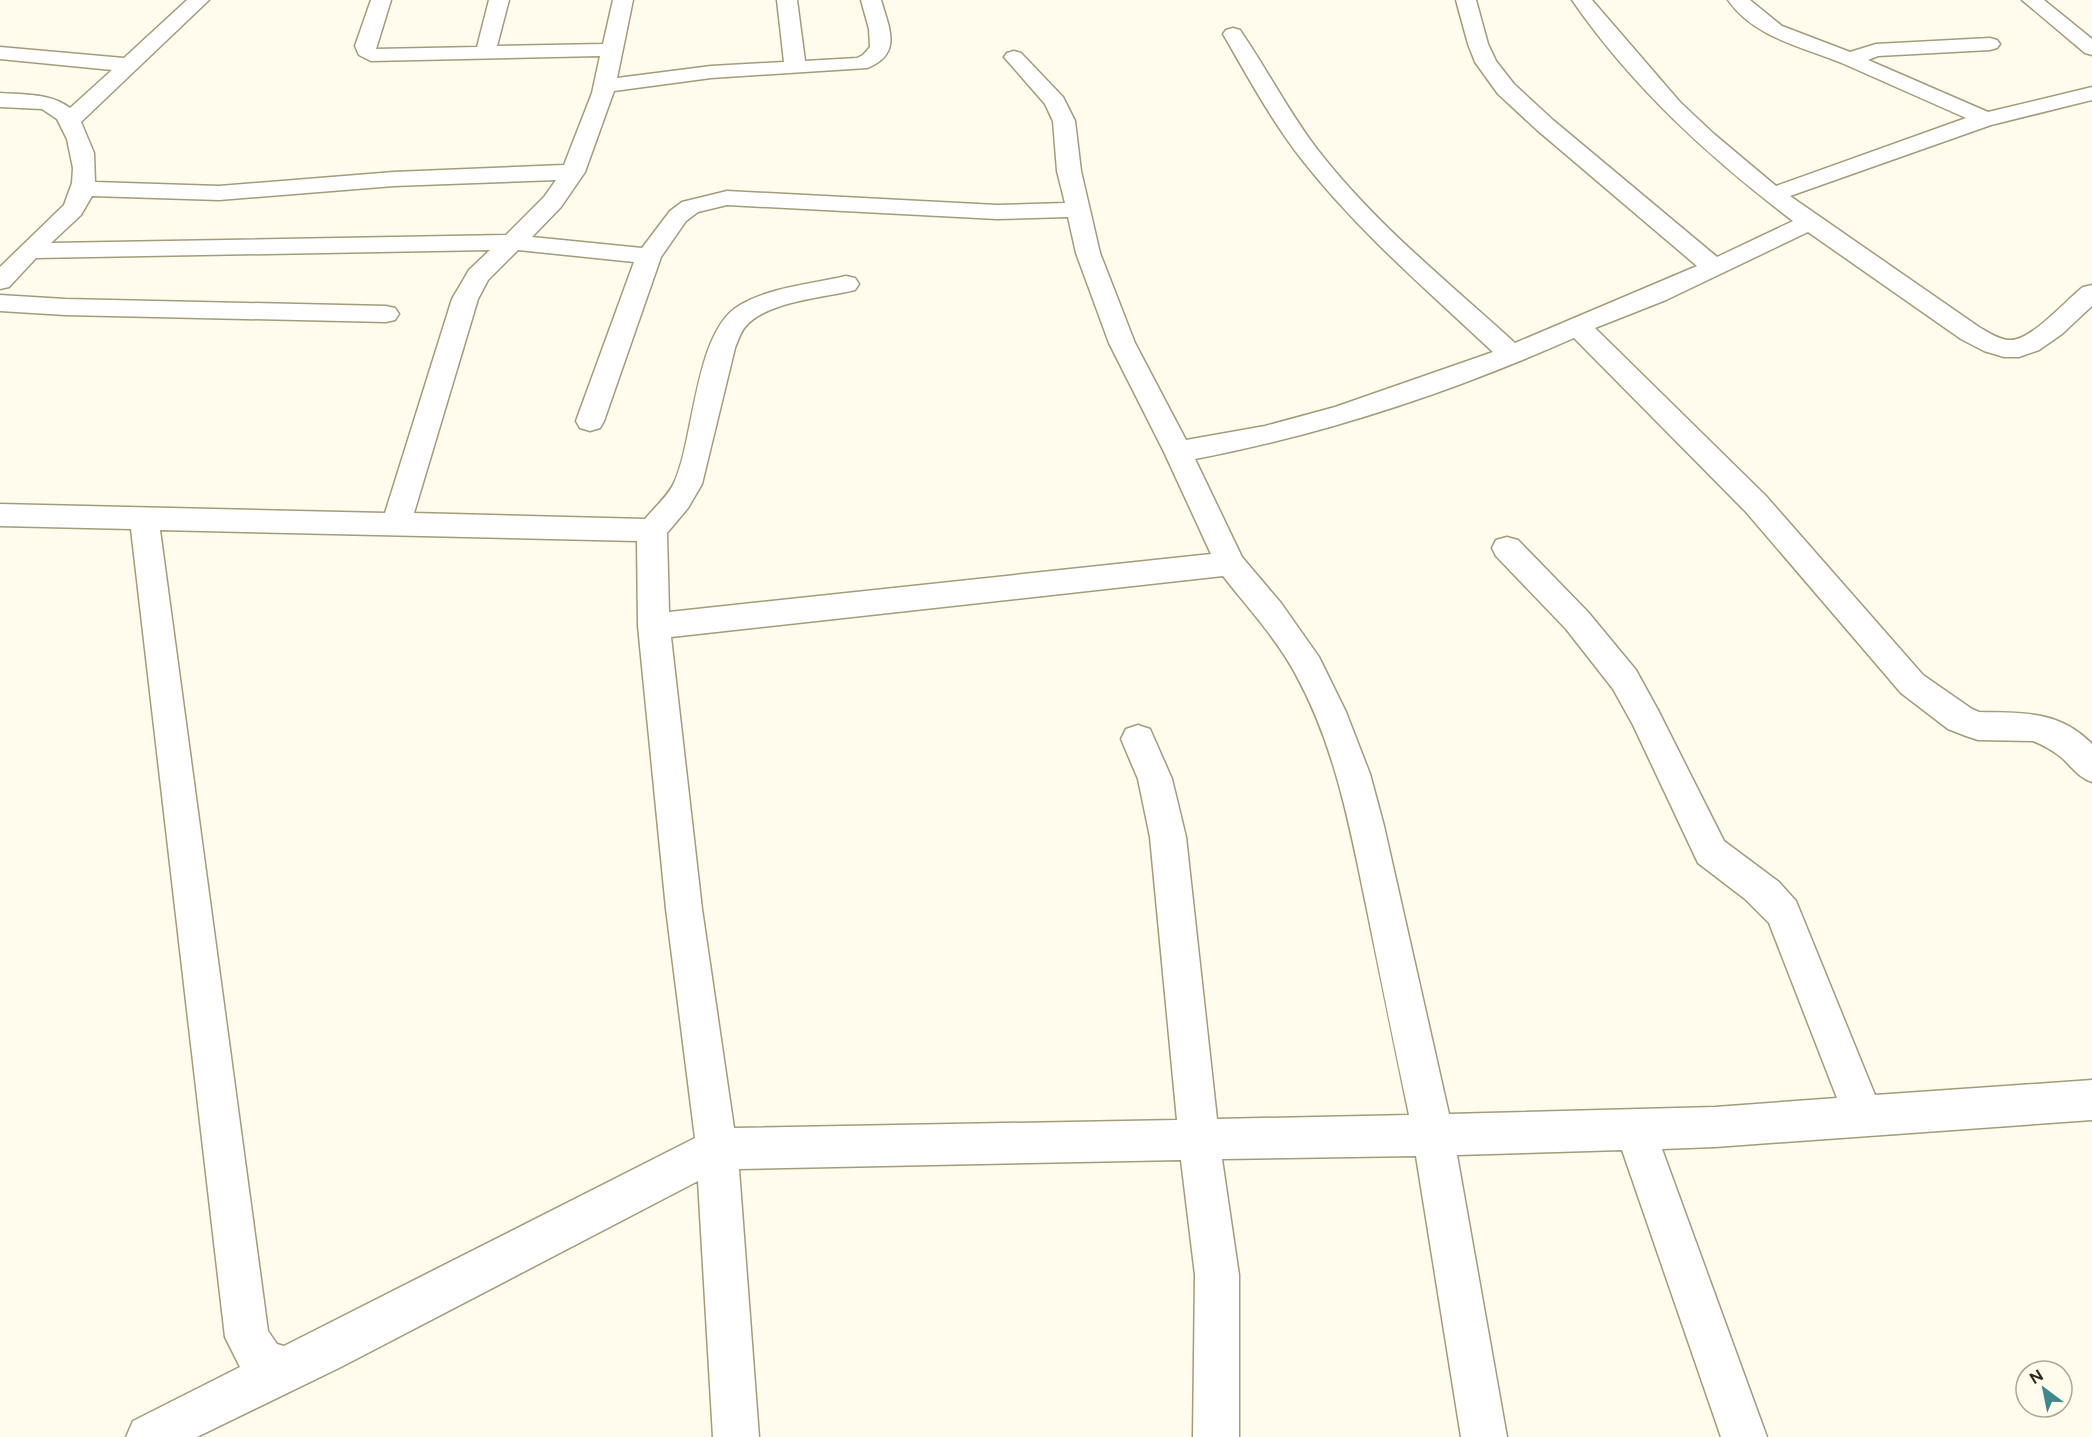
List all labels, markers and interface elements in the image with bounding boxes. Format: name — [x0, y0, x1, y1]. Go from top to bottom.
north arrow — [2014, 1359, 2074, 1419]
text: N — [2026, 1365, 2047, 1388]

